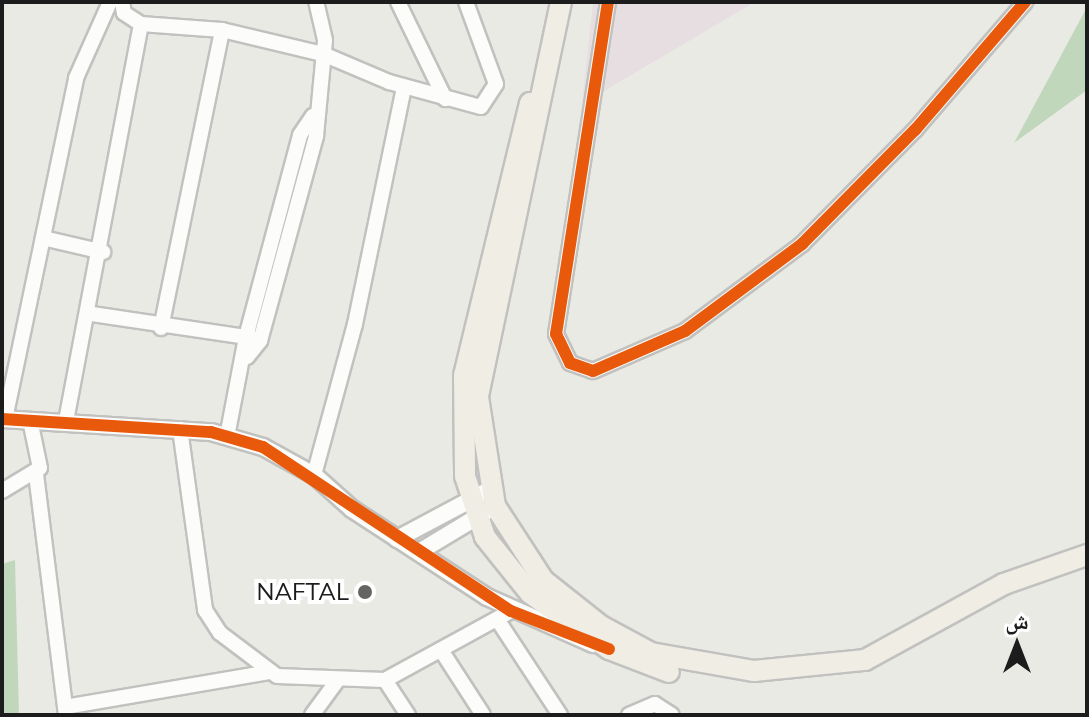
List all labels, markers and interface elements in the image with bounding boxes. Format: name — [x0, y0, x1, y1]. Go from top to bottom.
place label: NAFTAL — [257, 578, 349, 606]
marker: NAFTAL — [356, 583, 374, 601]
north arrow — [977, 605, 1057, 685]
text: ش — [1005, 607, 1029, 635]

